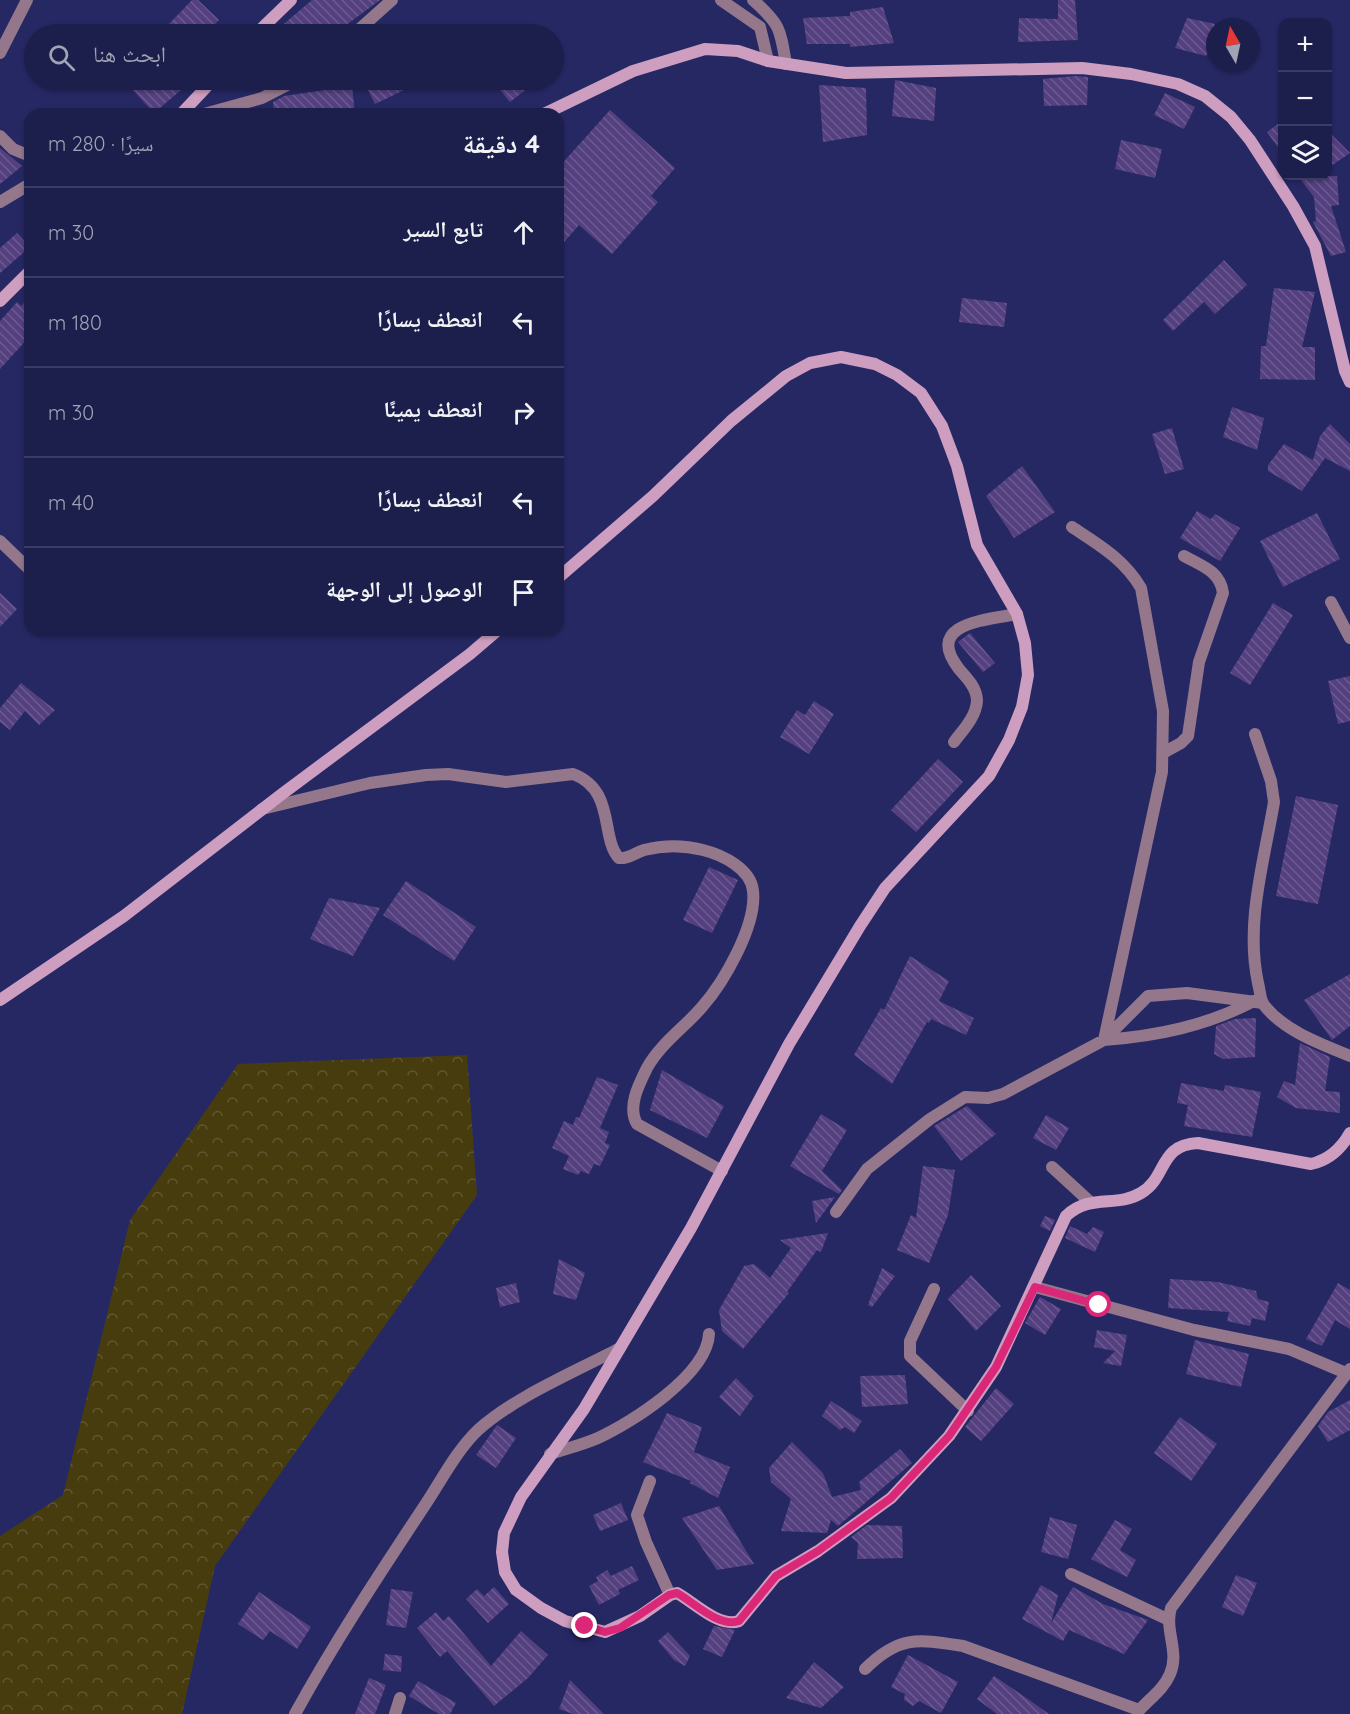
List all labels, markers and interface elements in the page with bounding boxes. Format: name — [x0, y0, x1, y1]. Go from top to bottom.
north arrow — [1206, 18, 1260, 72]
map controls — [1278, 18, 1332, 180]
button: + — [1278, 18, 1332, 72]
search box — [24, 24, 564, 90]
text: ابحث هنا — [93, 40, 166, 68]
icon: search — [45, 41, 78, 74]
button: − — [1278, 72, 1332, 126]
button: layers — [1278, 126, 1332, 180]
text: 4 دقيقة — [463, 127, 540, 160]
text: سيرًا · 280 m — [48, 131, 154, 156]
text: تابع السير — [403, 215, 483, 243]
icon: ahead — [507, 216, 540, 249]
text: 30 m — [48, 220, 94, 245]
text: انعطف يسارًا — [377, 305, 483, 333]
icon: left — [507, 306, 540, 339]
text: 180 m — [48, 310, 102, 335]
text: انعطف يمينًا — [384, 395, 483, 423]
icon: right — [507, 396, 540, 429]
text: 30 m — [48, 400, 94, 425]
text: انعطف يسارًا — [377, 485, 483, 513]
icon: left — [507, 486, 540, 519]
text: 40 m — [48, 490, 94, 515]
text: الوصول إلى الوجهة — [326, 575, 483, 603]
icon: arrive — [507, 576, 540, 609]
route start — [1085, 1291, 1111, 1317]
route end — [571, 1612, 597, 1638]

